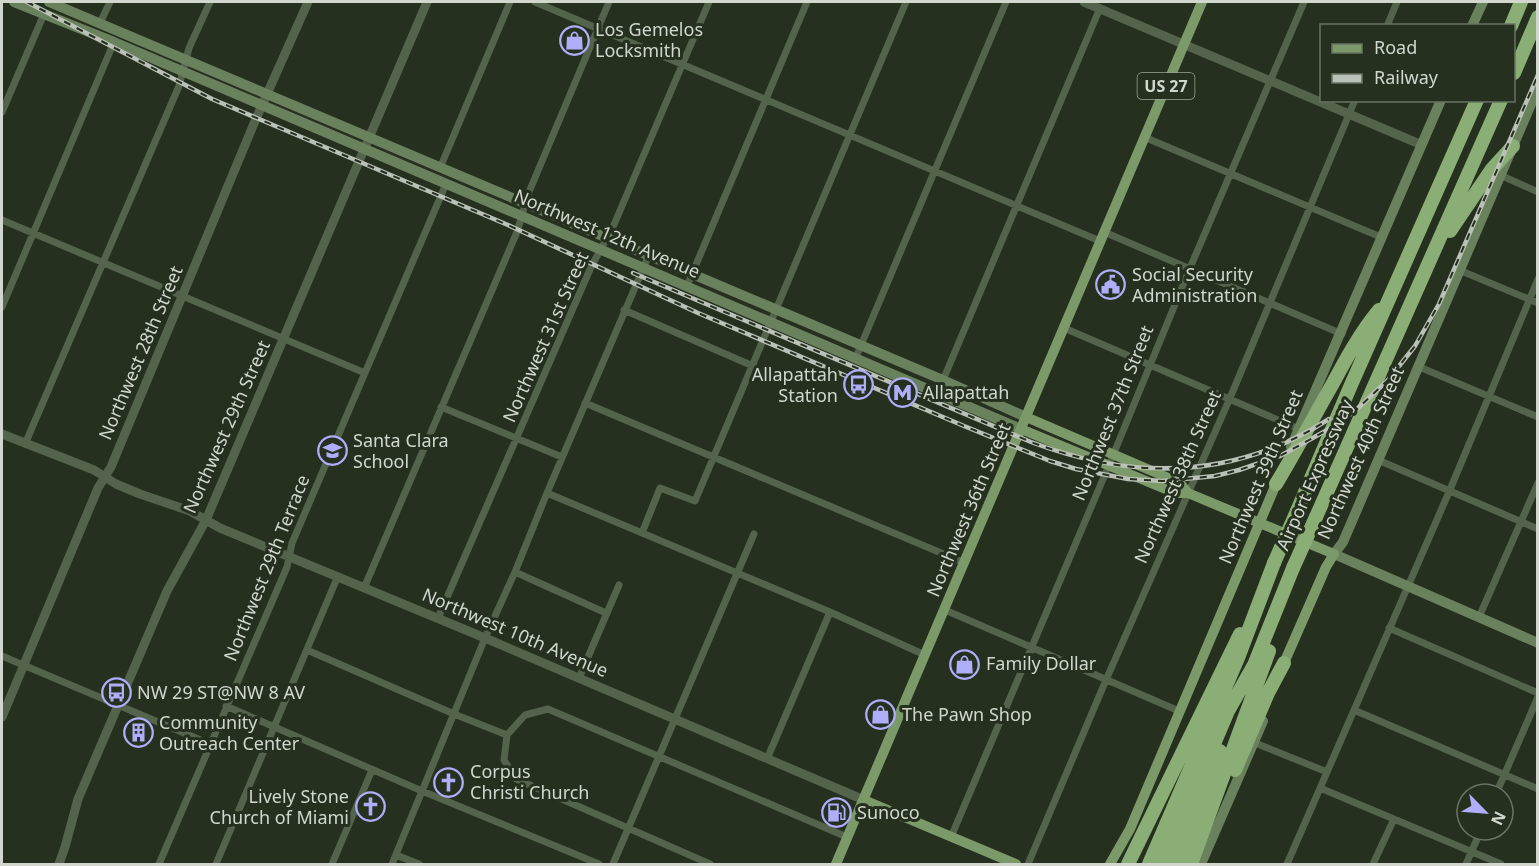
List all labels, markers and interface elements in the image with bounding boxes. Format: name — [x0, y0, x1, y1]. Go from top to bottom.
place label: Los Gemelos Locksmith — [595, 17, 703, 62]
shop icon: Los Gemelos Locksmith — [558, 24, 590, 56]
legend — [1320, 24, 1515, 102]
text: Road — [1374, 35, 1417, 59]
text: Railway — [1374, 65, 1439, 89]
road number: US 27 — [1138, 73, 1194, 99]
street label: Northwest 12th Avenue — [511, 183, 704, 283]
street label: Northwest 31st Street — [497, 247, 594, 426]
street label: Northwest 28th Street — [93, 261, 188, 443]
place label: Social Security Administration — [1132, 262, 1257, 307]
public building icon: Social Security Administration — [1095, 269, 1127, 301]
street label: Northwest 37th Street — [1066, 321, 1158, 504]
street label: Northwest 29th Street — [177, 336, 275, 517]
place label: Allapattah Station — [752, 362, 838, 407]
street label: Northwest 40th Street — [1311, 362, 1409, 543]
bus stop icon: Allapattah Station — [843, 369, 875, 401]
metro station icon: Allapattah — [886, 377, 918, 409]
place label: Allapattah — [923, 380, 1009, 404]
street label: Northwest 39th Street — [1213, 385, 1308, 567]
street label: Northwest 38th Street — [1128, 386, 1226, 567]
street label: Airport Expressway — [1270, 395, 1358, 554]
street label: Northwest 36th Street — [921, 418, 1016, 600]
place label: Santa Clara School — [353, 428, 449, 473]
school or university icon: Santa Clara School — [316, 435, 348, 467]
street label: Northwest 29th Terrace — [218, 471, 314, 664]
street label: Northwest 10th Avenue — [419, 582, 612, 682]
shop icon: Family Dollar — [949, 648, 981, 680]
place label: Family Dollar — [986, 651, 1097, 675]
bus stop icon: NW 29 ST@NW 8 AV — [100, 677, 132, 709]
place label: NW 29 ST@NW 8 AV — [137, 680, 305, 704]
shop icon: The Pawn Shop — [865, 699, 897, 731]
place label: The Pawn Shop — [902, 702, 1032, 726]
place label: Community Outreach Center — [159, 710, 300, 755]
building icon: Community Outreach Center — [122, 717, 154, 749]
place label: Corpus Christi Church — [470, 759, 589, 804]
church icon: Corpus Christi Church — [433, 766, 465, 798]
north arrow — [1455, 782, 1515, 842]
place label: Lively Stone Church of Miami — [210, 784, 349, 829]
church icon: Lively Stone Church of Miami — [354, 791, 386, 823]
fuel station icon: Sunoco — [820, 797, 852, 829]
place label: Sunoco — [857, 800, 920, 824]
text: N — [1486, 808, 1511, 829]

